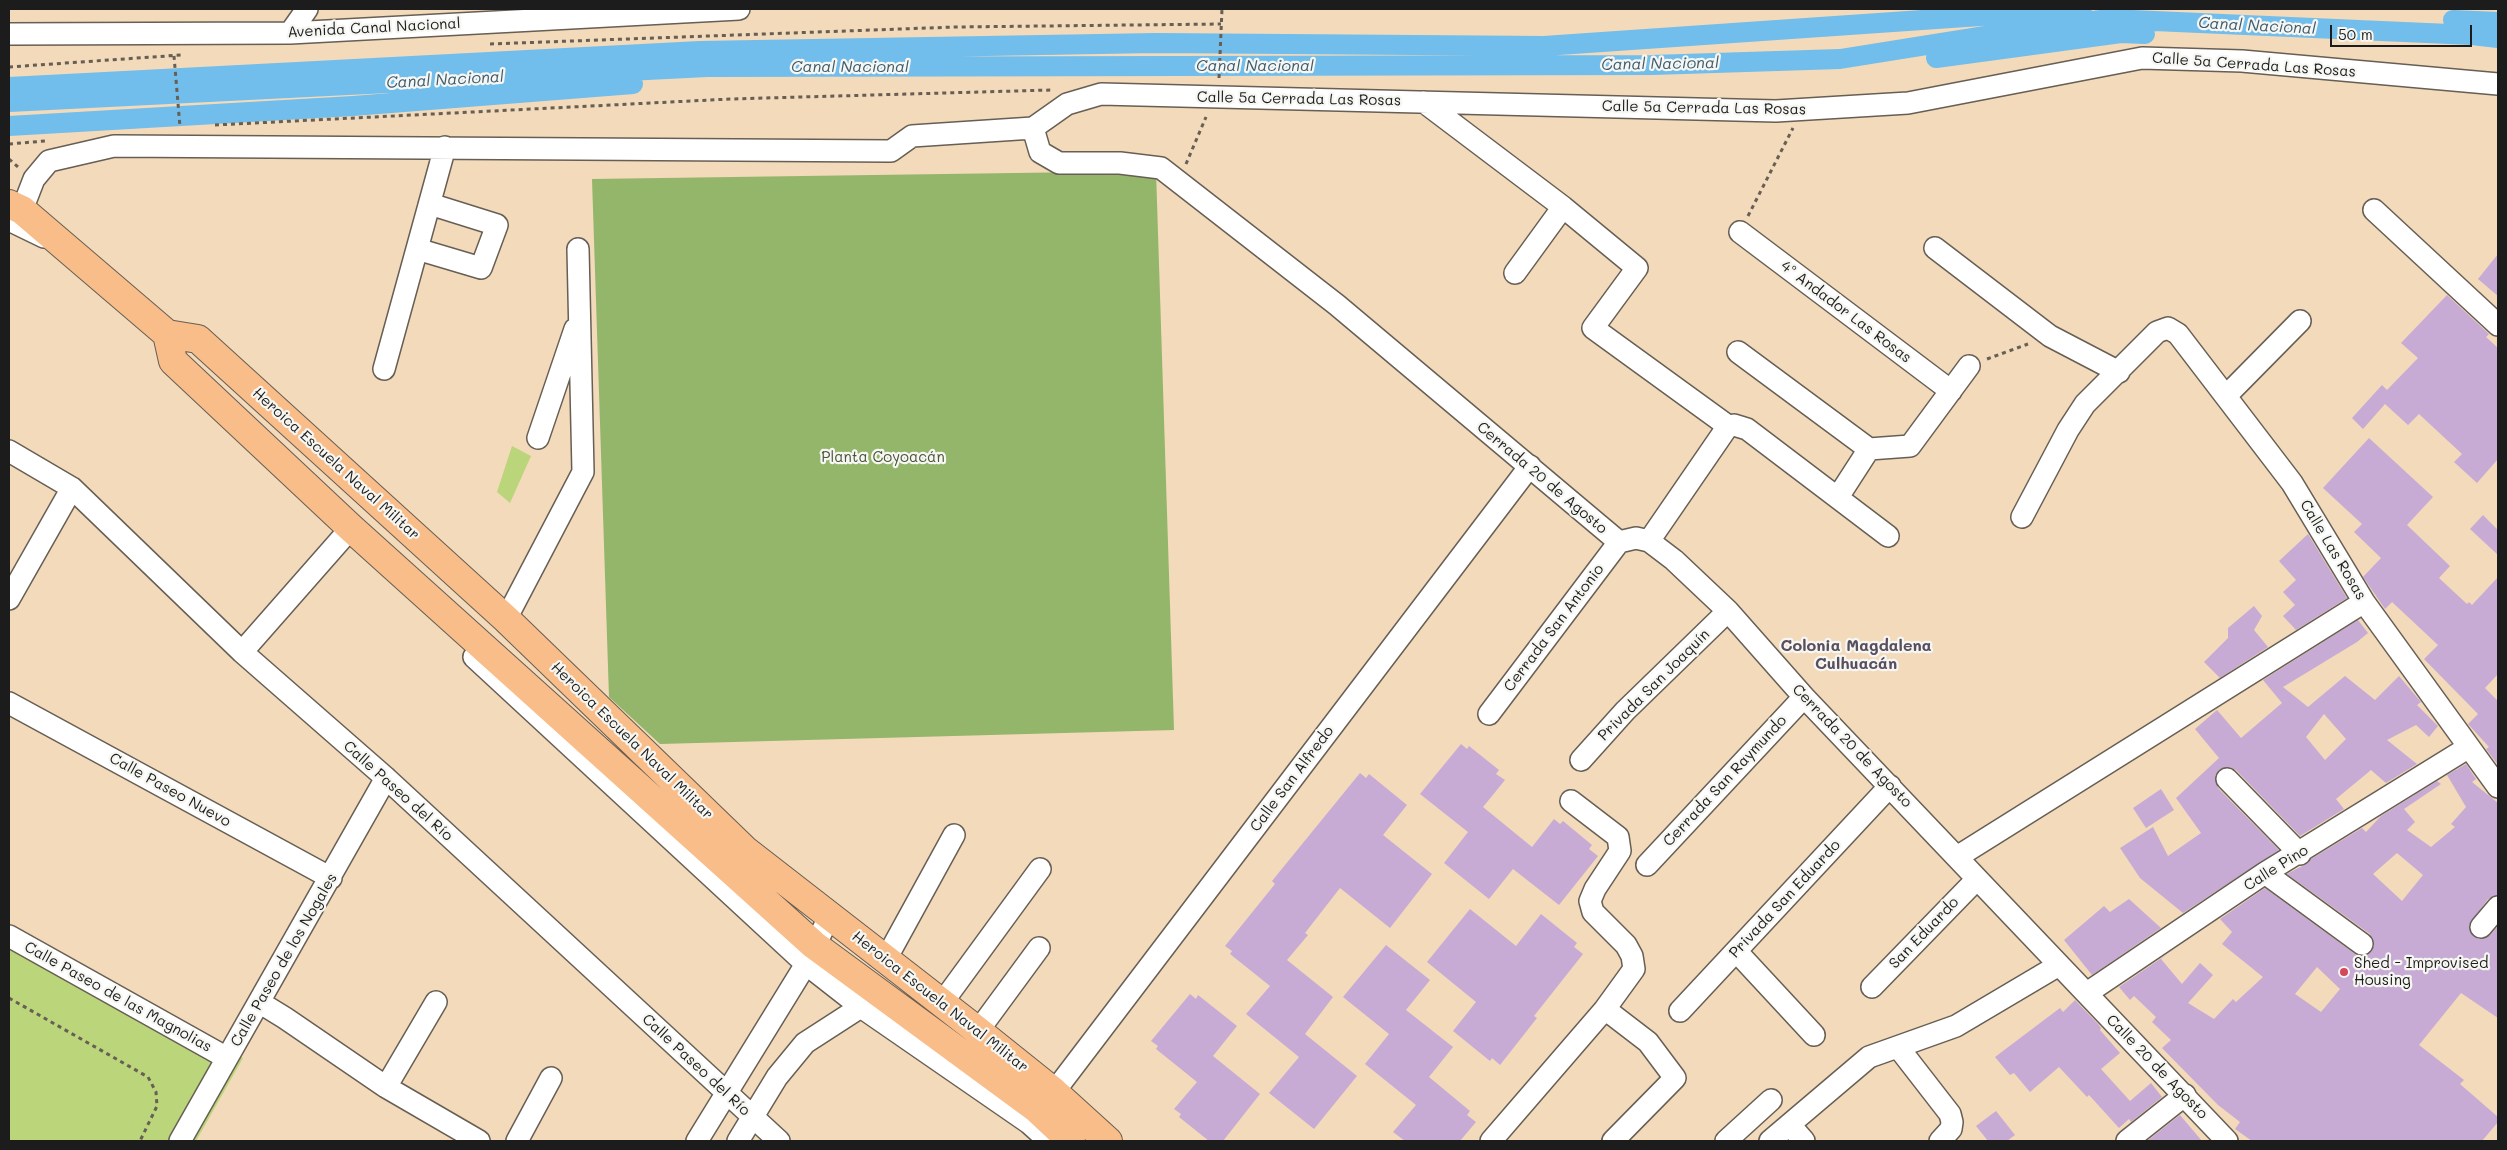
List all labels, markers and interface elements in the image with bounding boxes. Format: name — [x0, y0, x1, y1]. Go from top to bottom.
water label: Canal Nacional — [2198, 13, 2316, 39]
street label: Avenida Canal Nacional — [287, 14, 461, 42]
scale bar — [2332, 15, 2474, 47]
text: 50 m — [2338, 24, 2373, 44]
street label: Calle 5a Cerrada Las Rosas — [2151, 49, 2357, 81]
water label: Canal Nacional — [1601, 53, 1719, 75]
water label: Canal Nacional — [1196, 56, 1314, 76]
water label: Canal Nacional — [791, 57, 909, 77]
water label: Canal Nacional — [386, 67, 504, 93]
street label: Calle 5a Cerrada Las Rosas — [1197, 88, 1401, 110]
street label: Calle 5a Cerrada Las Rosas — [1602, 97, 1806, 119]
street label: 4º Andador Las Rosas — [1777, 257, 1915, 367]
street label: Heroica Escuela Naval Militar — [249, 384, 423, 544]
street label: Cerrada 20 de Agosto — [1473, 418, 1611, 538]
park label: Planta Coyoacán — [821, 448, 945, 466]
street label: Calle Las Rosas — [2296, 497, 2370, 603]
street label: Cerrada San Antonio — [1500, 561, 1608, 695]
street label: Privada San Joaquín — [1594, 625, 1714, 745]
district label: Colonia Magdalena Culhuacán — [1781, 636, 1931, 674]
street label: Heroica Escuela Naval Militar — [547, 659, 717, 823]
street label: Cerrada 20 de Agosto — [1788, 680, 1916, 812]
street label: Cerrada San Raymundo — [1660, 712, 1790, 850]
street label: Calle San Alfredo — [1246, 723, 1338, 835]
street label: Calle Paseo del Río — [340, 737, 456, 845]
street label: Calle Paseo Nuevo — [106, 749, 234, 831]
street label: Privada San Eduardo — [1726, 836, 1844, 962]
street label: Calle Pino — [2240, 841, 2312, 895]
street label: Calle Paseo de los Nogales — [227, 870, 341, 1050]
street label: San Eduardo — [1885, 893, 1963, 973]
street label: Heroica Escuela Naval Militar — [848, 928, 1032, 1076]
street label: Calle Paseo de las Magnolias — [21, 938, 215, 1056]
place label: Shed - Improvised Housing — [2354, 954, 2488, 989]
marker: Shed - Improvised Housing — [2338, 966, 2350, 978]
street label: Calle Paseo del Río — [638, 1010, 754, 1120]
street label: Calle 20 de Agosto — [2102, 1011, 2212, 1123]

